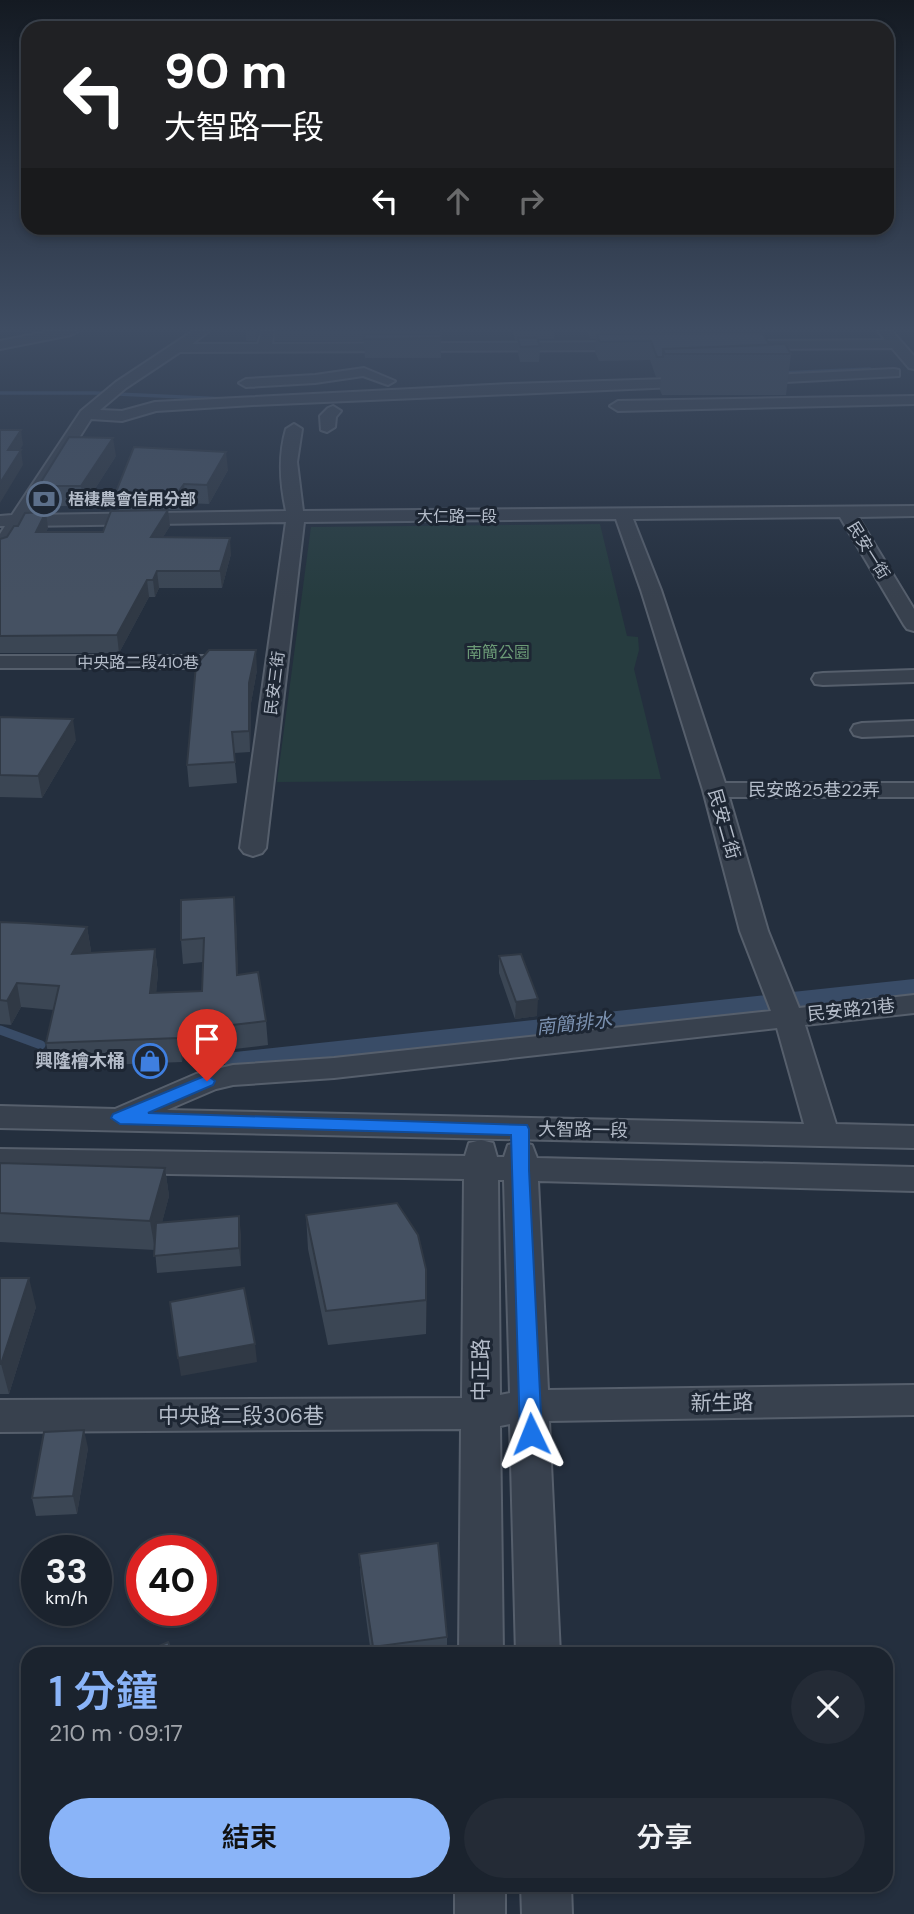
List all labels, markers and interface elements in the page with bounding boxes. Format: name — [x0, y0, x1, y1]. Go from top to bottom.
text: 90 m — [164, 39, 287, 103]
icon: left — [49, 49, 140, 140]
text: 大智路一段 — [164, 106, 324, 148]
icon: left — [366, 182, 404, 220]
icon: ahead — [439, 182, 477, 220]
icon: right — [512, 182, 550, 220]
bank icon: 梧棲農會信用分部 — [25, 480, 63, 518]
place label: 梧棲農會信用分部 — [68, 489, 196, 510]
street label: 大仁路一段 — [417, 506, 497, 527]
street label: 民安一街 — [843, 518, 894, 583]
park label: 南簡公園 — [466, 642, 530, 663]
street label: 民安三街 — [260, 650, 289, 716]
street label: 中央路二段410巷 — [77, 652, 199, 673]
street label: 民安路25巷22弄 — [748, 778, 880, 802]
street label: 民安二街 — [703, 786, 745, 862]
street label: 民安路21巷 — [806, 993, 896, 1027]
water label: 南簡排水 — [535, 1007, 614, 1040]
pin — [177, 1009, 237, 1081]
icon: arrive — [188, 1020, 226, 1058]
shop icon: 興隆檜木桶 — [131, 1042, 169, 1080]
place label: 興隆檜木桶 — [35, 1049, 125, 1073]
street label: 大智路一段 — [538, 1117, 628, 1143]
street label: 中正路 — [467, 1339, 495, 1402]
street label: 新生路 — [690, 1388, 754, 1418]
position arrow — [494, 1397, 568, 1471]
street label: 中央路二段306巷 — [158, 1402, 324, 1430]
speed limit sign: 40 — [126, 1535, 217, 1626]
text: 33 — [45, 1548, 88, 1594]
text: km/h — [45, 1586, 88, 1610]
text: 1 分鐘 — [49, 1664, 158, 1719]
button: close — [791, 1670, 865, 1744]
text: 210 m · 09:17 — [49, 1718, 183, 1748]
button: 結束 — [49, 1798, 450, 1878]
button: 分享 — [464, 1798, 865, 1878]

